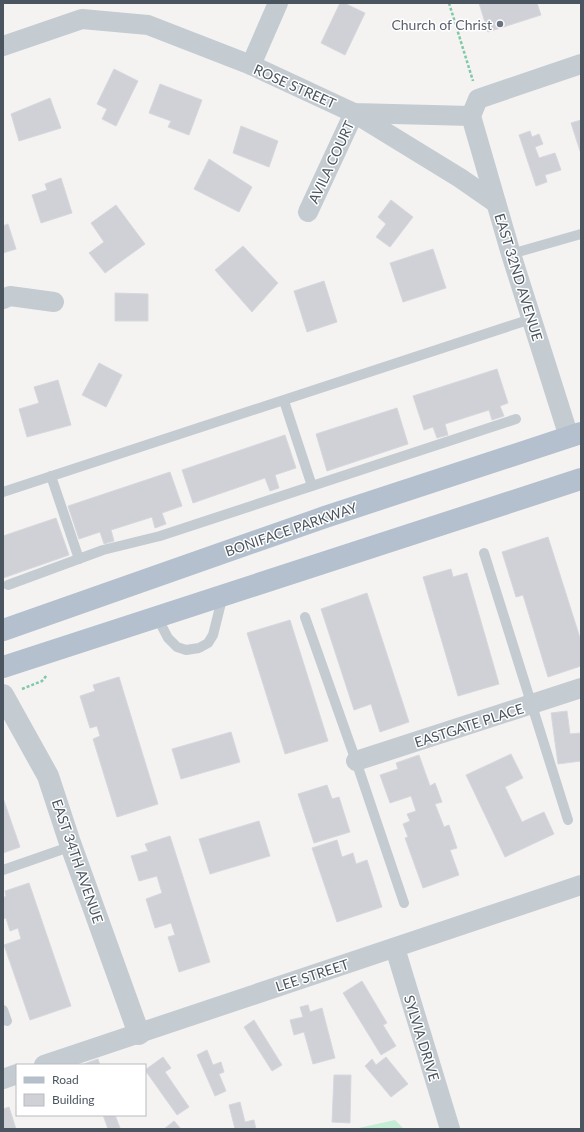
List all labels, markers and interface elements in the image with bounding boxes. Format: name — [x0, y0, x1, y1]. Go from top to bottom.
place label: Church of Christ — [391, 16, 492, 33]
marker: Church of Christ — [495, 19, 505, 29]
street label: ROSE STREET — [251, 60, 339, 112]
street label: AVILA COURT — [304, 117, 358, 206]
street label: EAST 32ND AVENUE — [491, 211, 547, 343]
street label: BONIFACE PARKWAY — [223, 498, 360, 560]
street label: EASTGATE PLACE — [412, 699, 526, 751]
street label: EAST 34TH AVENUE — [49, 797, 107, 925]
street label: LEE STREET — [273, 955, 351, 995]
street label: SYLVIA DRIVE — [401, 993, 443, 1083]
legend — [16, 1064, 146, 1116]
text: Road — [52, 1072, 79, 1087]
text: Building — [52, 1092, 95, 1107]

